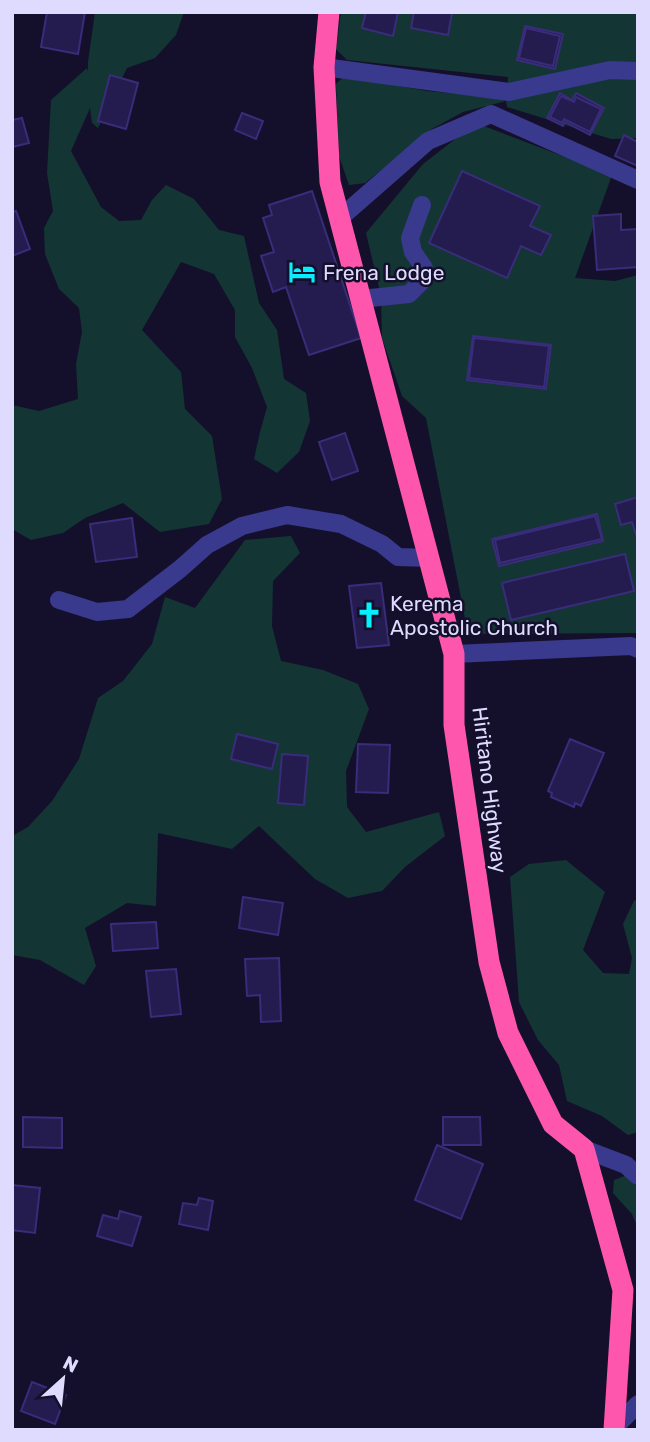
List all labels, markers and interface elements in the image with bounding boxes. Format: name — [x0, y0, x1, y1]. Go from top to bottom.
hotel icon: Frena Lodge — [287, 257, 317, 287]
place label: Frena Lodge — [323, 260, 444, 285]
place label: Kerema Apostolic Church — [390, 591, 558, 640]
church icon: Kerema Apostolic Church — [354, 600, 384, 630]
street label: Hiritano Highway — [467, 705, 513, 875]
north arrow — [28, 1344, 98, 1414]
text: N — [59, 1351, 82, 1378]

